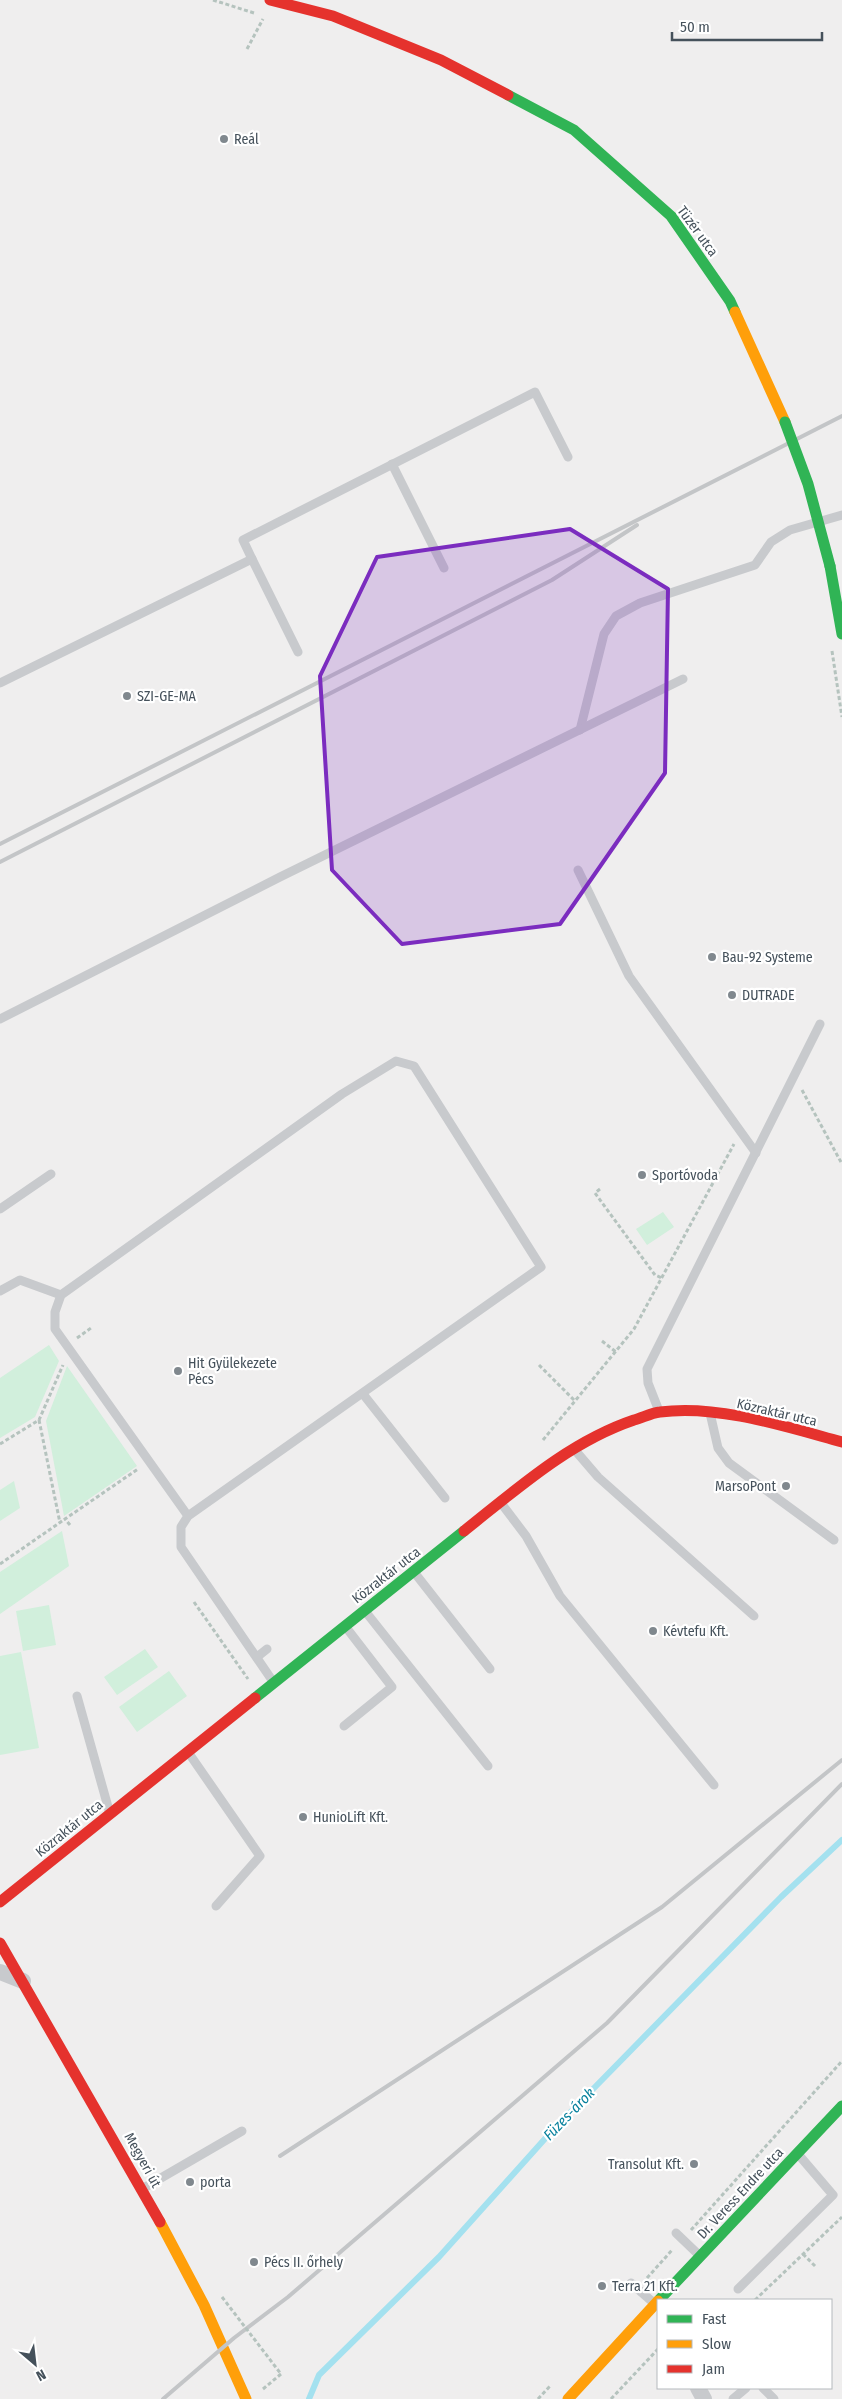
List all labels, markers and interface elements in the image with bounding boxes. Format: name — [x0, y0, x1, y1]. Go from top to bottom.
scale bar — [672, 10, 822, 42]
text: 50 m — [680, 18, 710, 36]
place label: Reál — [234, 131, 259, 148]
marker: Reál — [218, 133, 230, 145]
street label: Tüzér utca — [674, 203, 722, 260]
place label: SZI-GE-MA — [137, 688, 197, 705]
marker: SZI-GE-MA — [121, 690, 133, 702]
place label: Bau-92 Systeme — [722, 949, 813, 966]
marker: Bau-92 Systeme — [706, 951, 718, 963]
place label: DUTRADE — [742, 987, 795, 1004]
marker: DUTRADE — [726, 989, 738, 1001]
place label: Sportóvoda — [652, 1167, 718, 1184]
marker: Sportóvoda — [636, 1169, 648, 1181]
place label: Hit Gyülekezete Pécs — [188, 1355, 277, 1388]
marker: Hit Gyülekezete Pécs — [172, 1365, 184, 1377]
street label: Közraktár utca — [735, 1395, 819, 1430]
place label: MarsoPont — [715, 1478, 776, 1495]
marker: MarsoPont — [780, 1480, 792, 1492]
street label: Közraktár utca — [349, 1543, 424, 1607]
place label: Kévtefu Kft. — [663, 1623, 729, 1640]
marker: Kévtefu Kft. — [647, 1625, 659, 1637]
street label: Közraktár utca — [32, 1796, 107, 1861]
place label: HunioLift Kft. — [313, 1809, 388, 1826]
marker: HunioLift Kft. — [297, 1811, 309, 1823]
water label: Füzes-árok — [540, 2084, 599, 2144]
street label: Megyeri út — [121, 2130, 165, 2191]
street label: Dr. Veress Endre utca — [694, 2144, 787, 2243]
place label: Transolut Kft. — [608, 2156, 684, 2173]
marker: Transolut Kft. — [688, 2158, 700, 2170]
place label: porta — [200, 2174, 231, 2191]
marker: porta — [184, 2176, 196, 2188]
place label: Pécs II. őrhely — [264, 2254, 344, 2271]
marker: Pécs II. őrhely — [248, 2256, 260, 2268]
place label: Terra 21 Kft. — [612, 2278, 678, 2295]
marker: Terra 21 Kft. — [596, 2280, 608, 2292]
legend — [657, 2299, 832, 2389]
text: Fast — [702, 2310, 726, 2328]
text: Slow — [702, 2335, 731, 2353]
north arrow — [10, 2339, 60, 2389]
text: Jam — [702, 2360, 725, 2378]
text: N — [33, 2366, 49, 2385]

